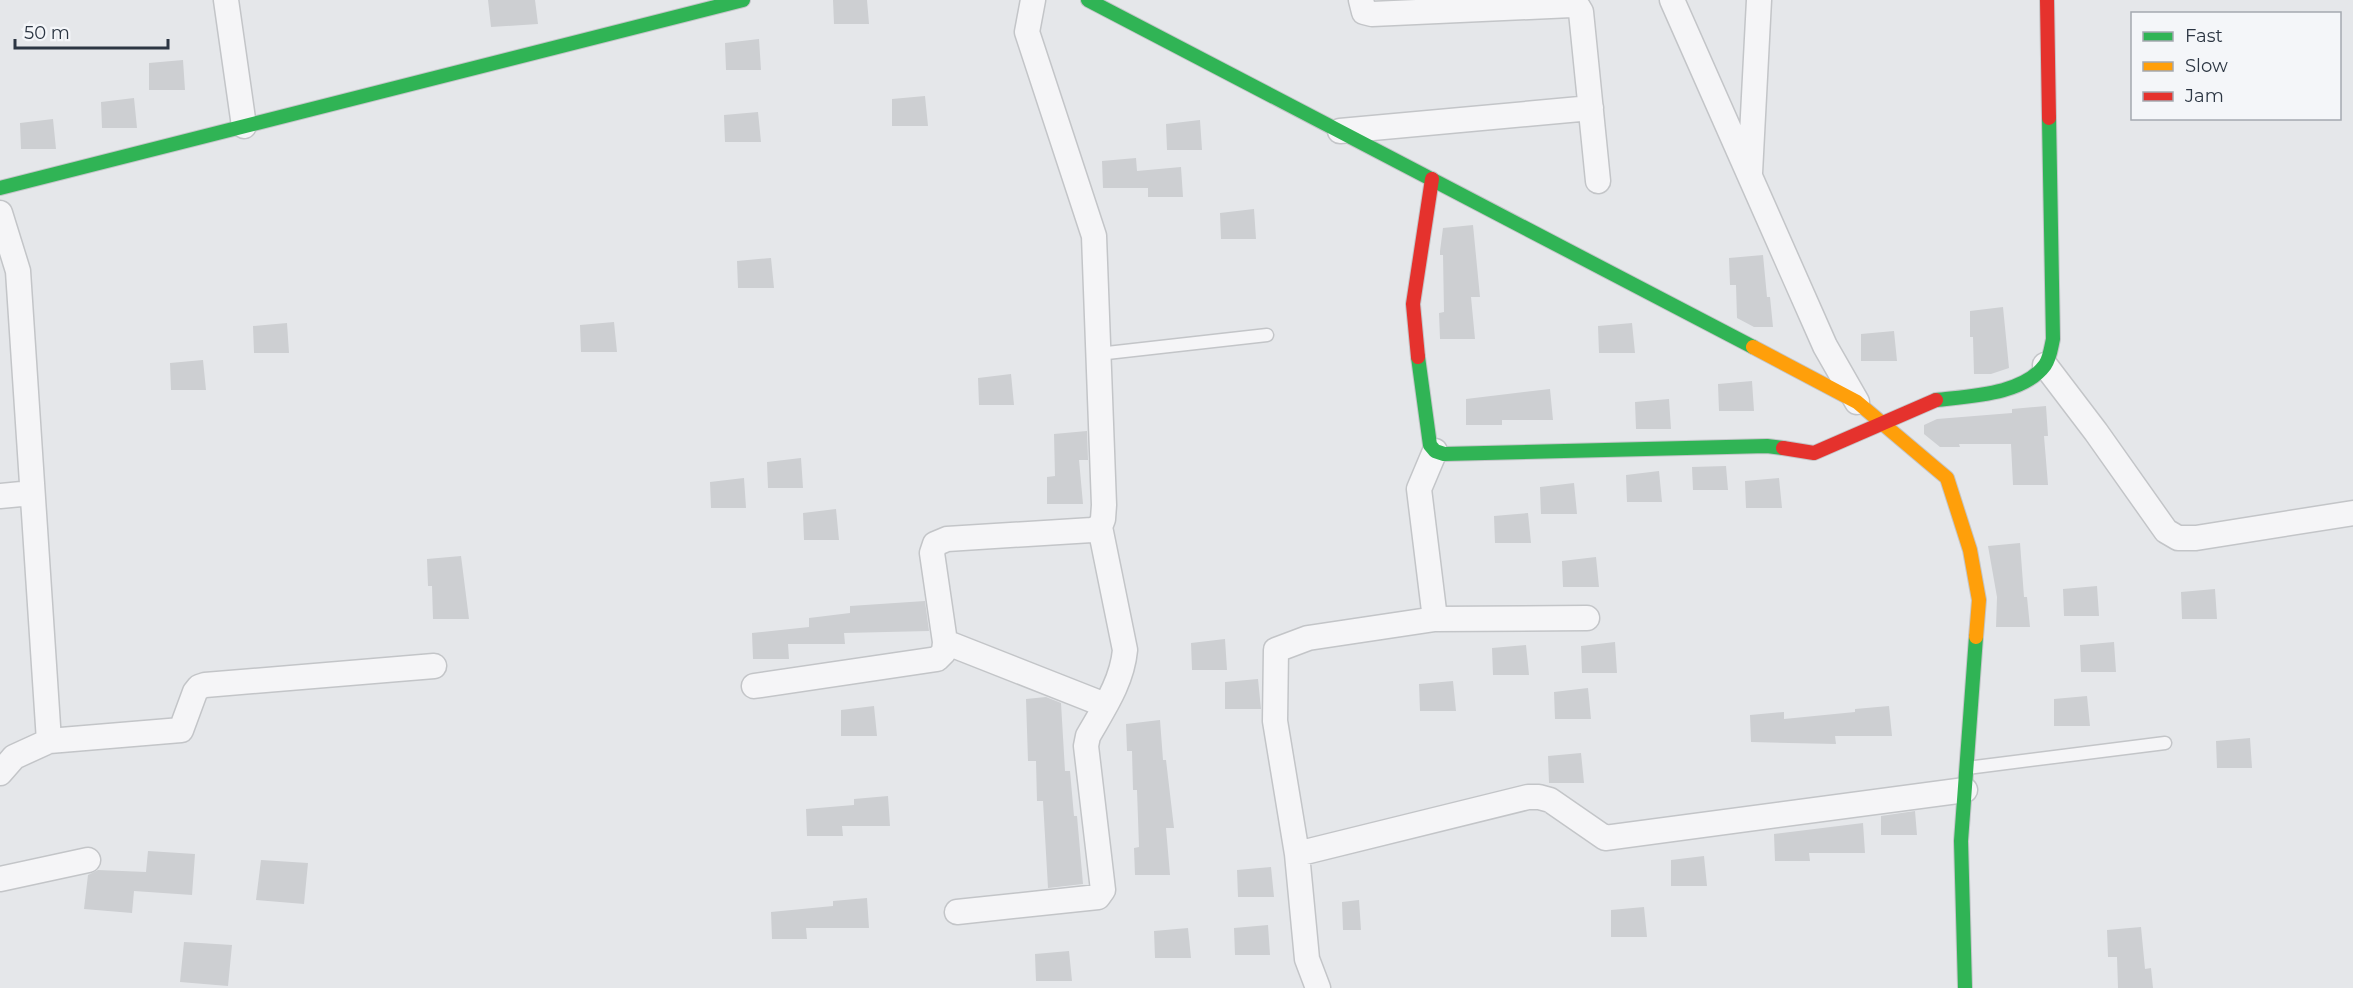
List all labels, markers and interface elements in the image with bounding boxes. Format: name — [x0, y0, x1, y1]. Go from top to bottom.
scale bar — [15, 12, 168, 50]
legend — [2131, 12, 2341, 120]
text: 50 m — [24, 22, 70, 44]
text: Fast — [2185, 25, 2223, 47]
text: Slow — [2185, 55, 2228, 77]
text: Jam — [2184, 85, 2224, 107]

